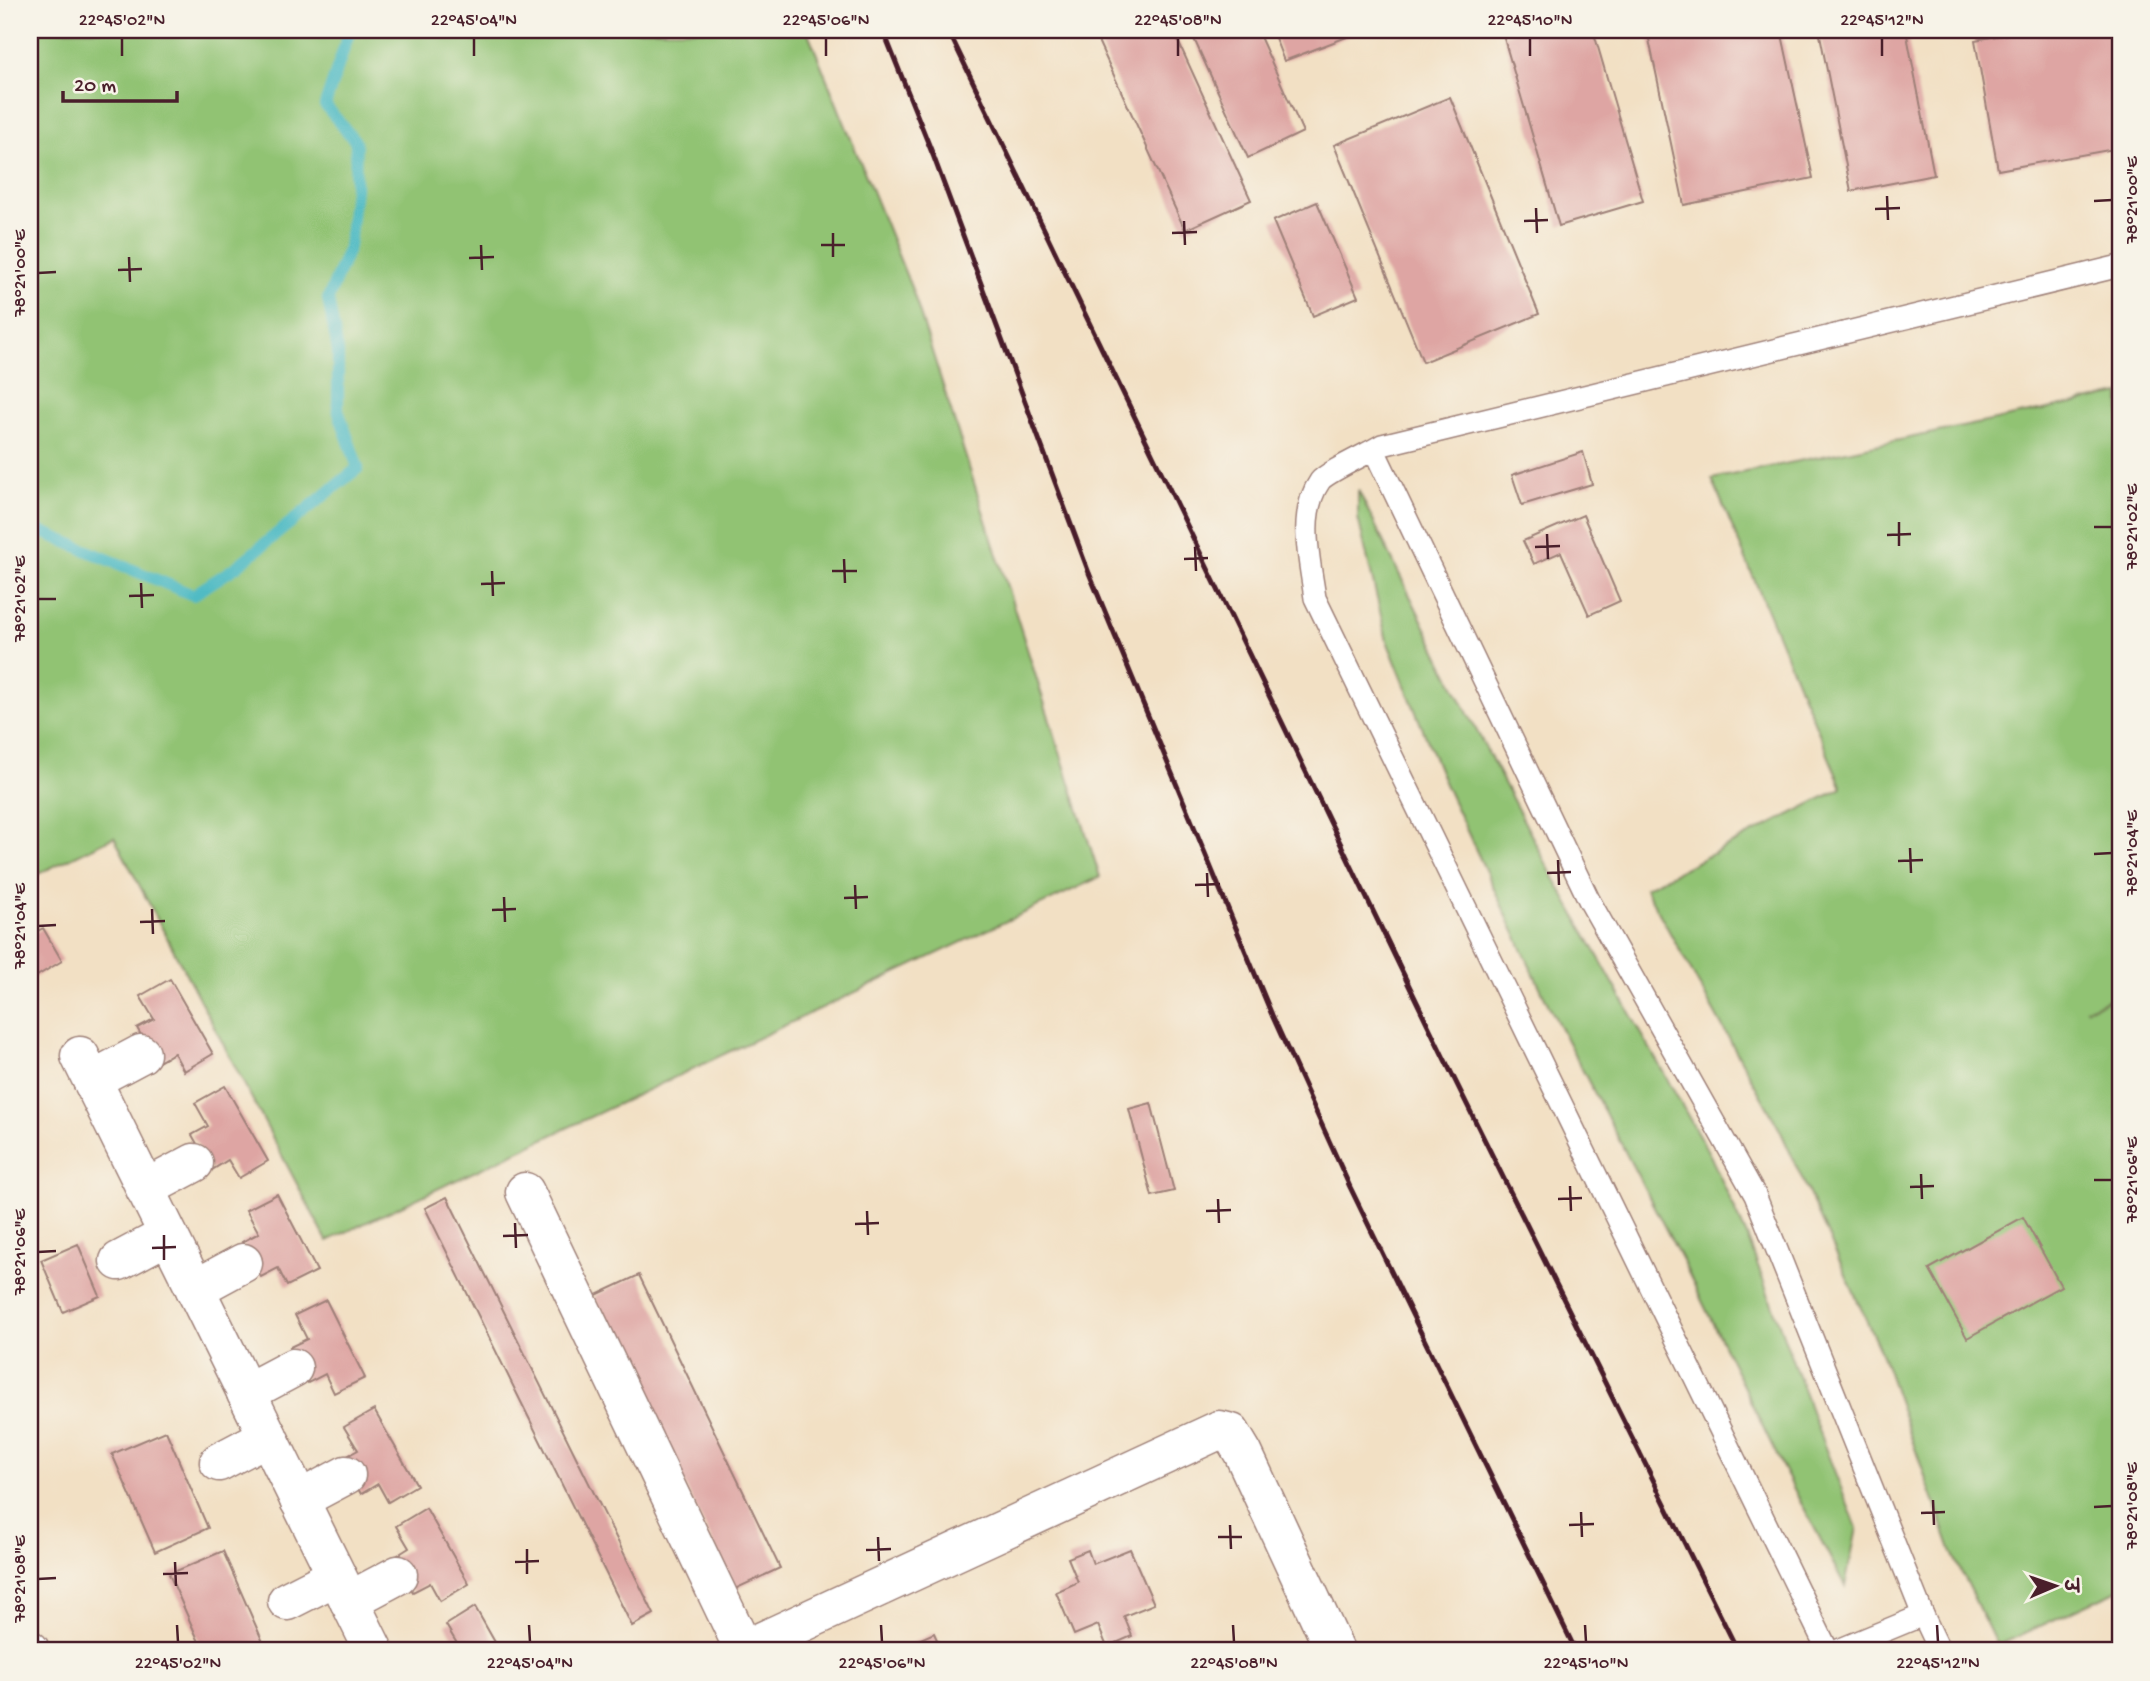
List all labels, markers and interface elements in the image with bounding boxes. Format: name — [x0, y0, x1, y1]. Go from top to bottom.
text: 22°45'02"N — [79, 11, 165, 32]
text: 22°45'04"N — [431, 11, 517, 32]
text: 22°45'06"N — [783, 11, 869, 32]
text: 22°45'08"N — [1134, 11, 1222, 32]
text: 22°45'10"N — [1487, 11, 1573, 32]
text: 22°45'12"N — [1840, 11, 1924, 32]
scale bar — [63, 60, 177, 104]
text: 20 m — [74, 75, 116, 100]
text: 78°21'00"E — [2123, 156, 2144, 245]
text: 78°21'00"E — [11, 229, 32, 318]
text: 78°21'02"E — [2123, 483, 2144, 571]
text: 78°21'02"E — [11, 555, 32, 643]
text: 78°21'04"E — [2123, 810, 2144, 897]
text: 78°21'04"E — [11, 883, 32, 970]
text: 78°21'06"E — [2123, 1136, 2144, 1224]
text: 78°21'06"E — [11, 1208, 32, 1296]
text: 78°21'08"E — [2123, 1462, 2144, 1550]
text: 78°21'08"E — [11, 1535, 32, 1623]
north arrow — [2021, 1552, 2090, 1622]
text: उ — [2057, 1577, 2080, 1595]
text: 22°45'02"N — [135, 1654, 221, 1675]
text: 22°45'04"N — [487, 1654, 573, 1675]
text: 22°45'06"N — [839, 1654, 925, 1675]
text: 22°45'08"N — [1190, 1654, 1278, 1675]
text: 22°45'10"N — [1543, 1654, 1629, 1675]
text: 22°45'12"N — [1896, 1654, 1980, 1675]

